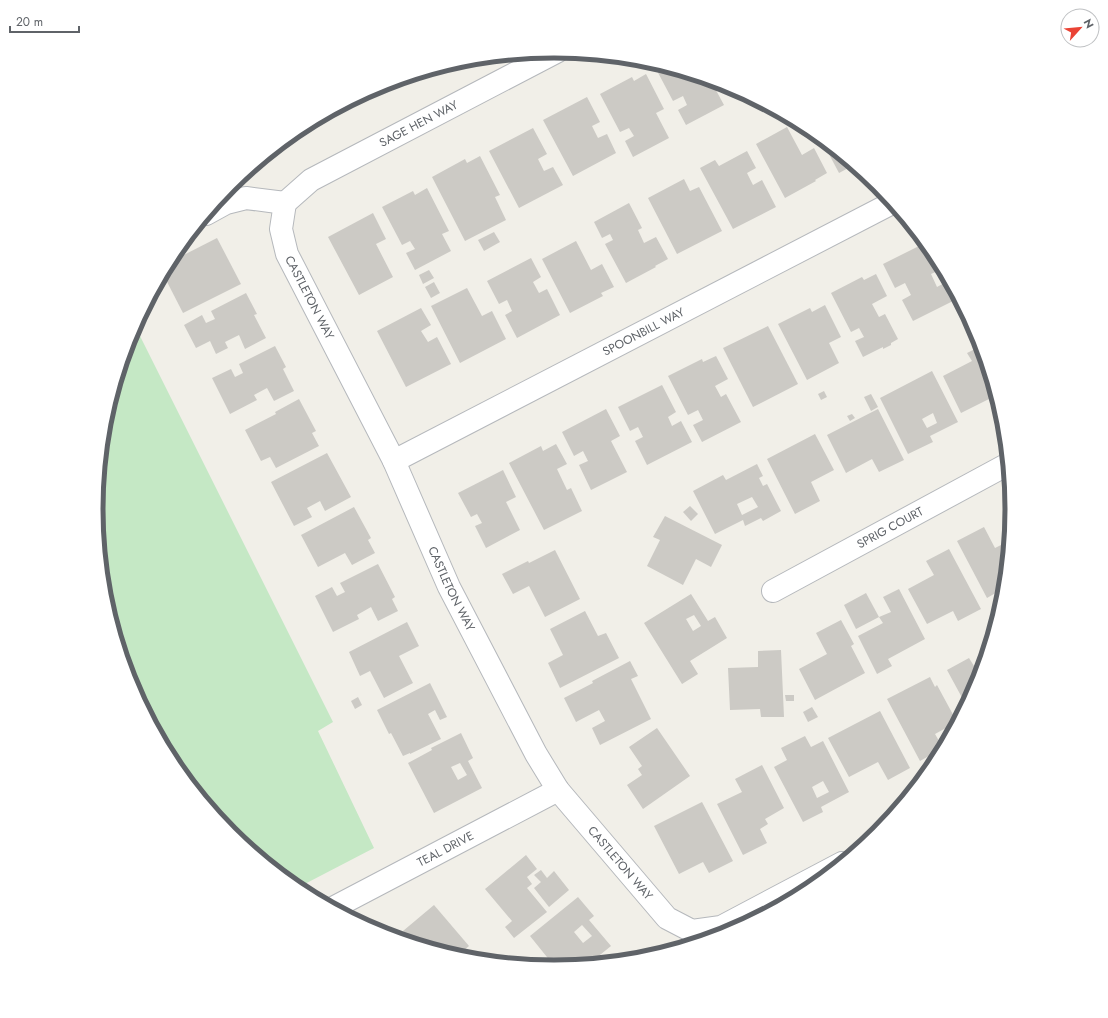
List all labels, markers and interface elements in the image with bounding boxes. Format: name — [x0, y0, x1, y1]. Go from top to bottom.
scale bar — [10, 8, 79, 34]
north arrow — [1060, 8, 1100, 48]
text: 20 m — [16, 13, 43, 31]
text: N — [1080, 16, 1098, 31]
street label: SAGE HEN WAY — [376, 96, 461, 152]
street label: CASTLETON WAY — [280, 252, 339, 343]
street label: SPOONBILL WAY — [599, 303, 688, 360]
street label: SPRIG COURT — [853, 502, 927, 553]
street label: CASTLETON WAY — [423, 543, 480, 634]
street label: CASTLETON WAY — [584, 822, 657, 904]
street label: TEAL DRIVE — [414, 827, 477, 871]

